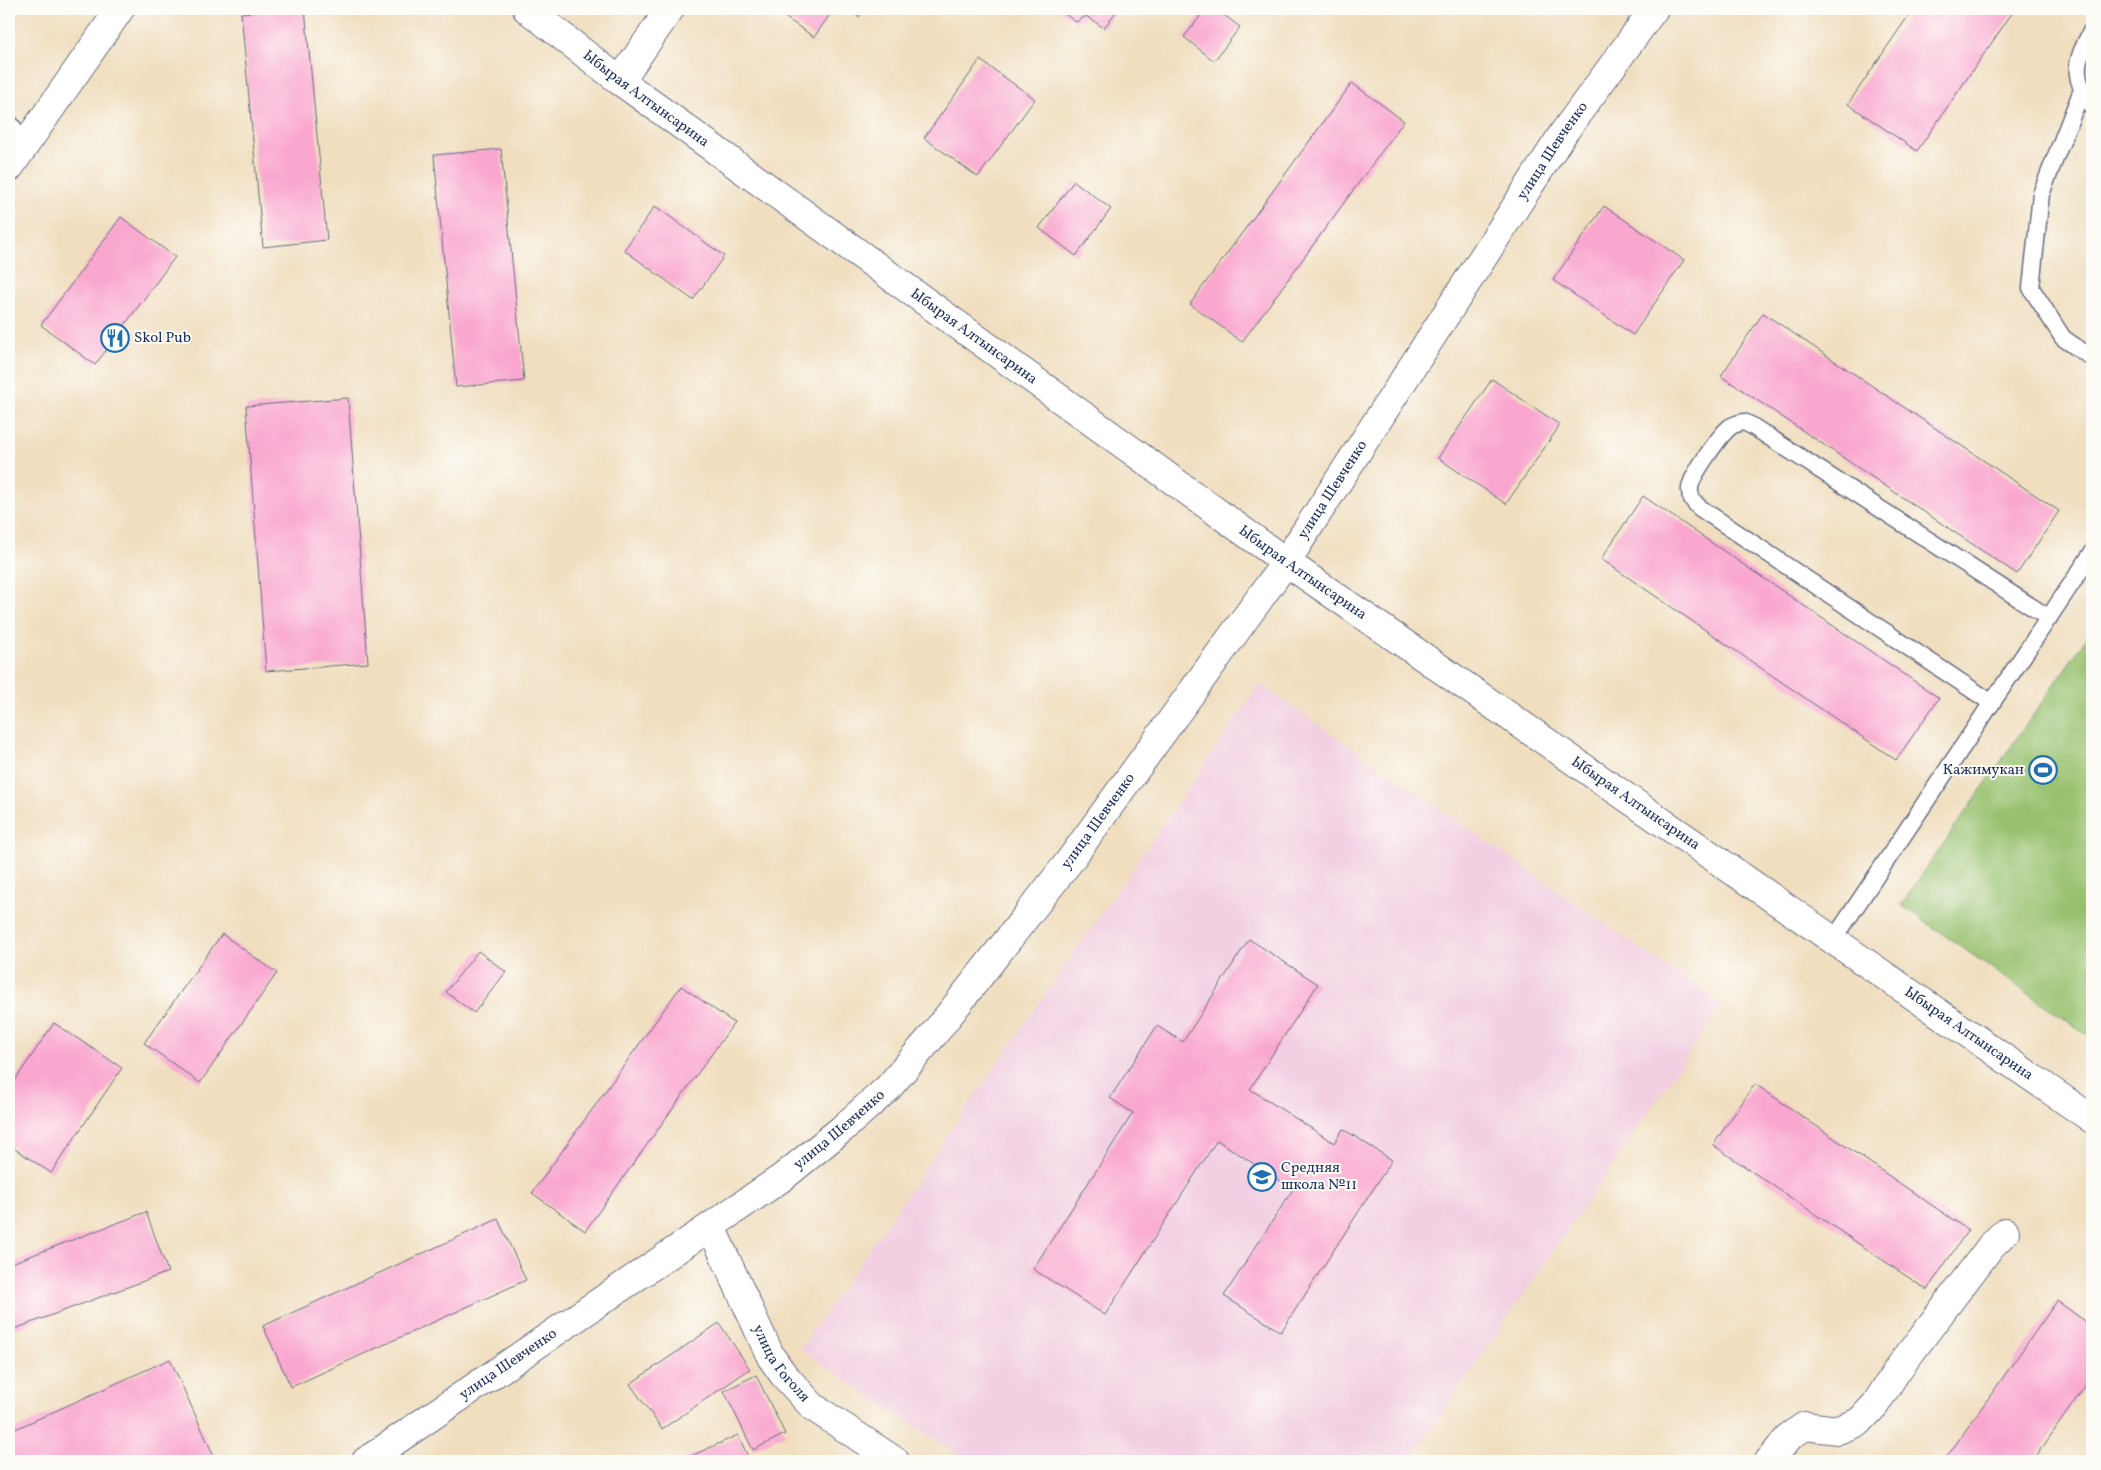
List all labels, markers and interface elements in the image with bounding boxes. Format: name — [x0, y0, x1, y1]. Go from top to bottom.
street label: Ыбырая Алтынсарина — [578, 45, 713, 152]
street label: улица Шевченко — [1512, 97, 1593, 204]
street label: Ыбырая Алтынсарина — [906, 283, 1042, 390]
restaurant icon: Skol Pub — [100, 323, 130, 353]
place label: Skol Pub — [134, 328, 191, 349]
street label: улица Шевченко — [1293, 436, 1373, 544]
street label: Ыбырая Алтынсарина — [1234, 521, 1371, 625]
street label: Ыбырая Алтынсарина — [1567, 752, 1704, 855]
sports icon: Кажимукан — [2028, 755, 2058, 785]
place label: Кажимукан — [1943, 760, 2024, 781]
street label: улица Шевченко — [1056, 769, 1140, 874]
street label: Ыбырая Алтынсарина — [1900, 982, 2037, 1086]
street label: улица Шевченко — [789, 1085, 890, 1175]
place label: Средняя школа №11 — [1281, 1158, 1357, 1196]
school or university icon: Средняя школа №11 — [1247, 1162, 1277, 1192]
street label: улица Гоголя — [747, 1321, 815, 1407]
street label: улица Шевченко — [455, 1323, 561, 1405]

